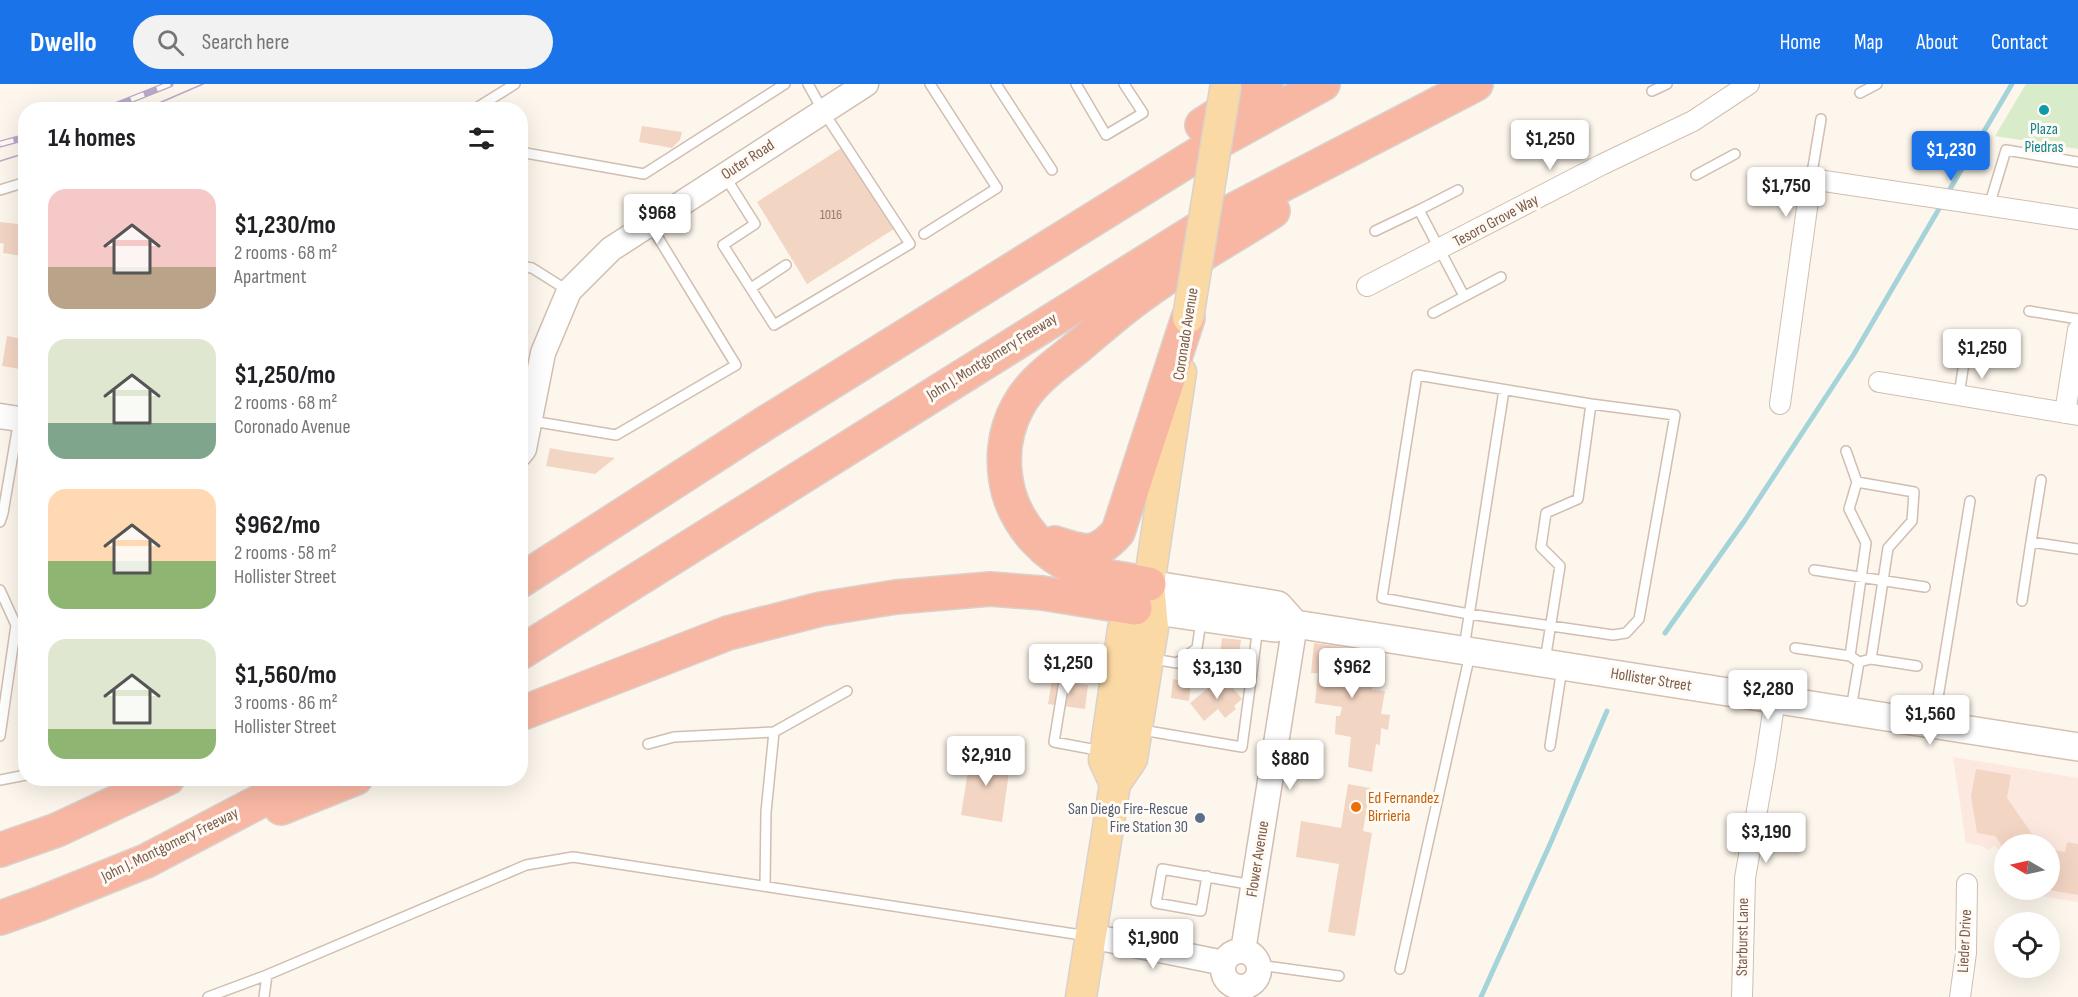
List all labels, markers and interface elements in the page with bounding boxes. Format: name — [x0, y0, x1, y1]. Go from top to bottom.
search box — [133, 15, 553, 69]
text: Dwello — [30, 26, 97, 59]
icon: search — [154, 26, 187, 59]
text: Search here — [202, 29, 289, 56]
text: Home — [1780, 30, 1821, 55]
text: Map — [1854, 30, 1883, 55]
text: About — [1916, 30, 1958, 55]
text: Contact — [1991, 30, 2048, 55]
marker: Plaza Piedras — [2037, 103, 2051, 117]
pin: $1,250 — [1501, 120, 1599, 171]
place label: Plaza Piedras — [2024, 120, 2064, 157]
icon: filters — [465, 122, 498, 155]
text: 14 homes — [48, 123, 136, 154]
text: $1,250 — [1525, 127, 1575, 151]
pin: $1,230 — [1902, 131, 2000, 182]
street label: Outer Road — [718, 136, 778, 184]
text: $1,230 — [1926, 138, 1976, 162]
pin: $1,750 — [1737, 167, 1835, 218]
text: $1,750 — [1761, 174, 1811, 198]
street label: Tesoro Grove Way — [1450, 191, 1542, 251]
pin: $968 — [621, 194, 693, 245]
text: $968 — [638, 201, 676, 225]
house number: 1016 — [820, 206, 842, 223]
text: $1,230/mo — [234, 210, 336, 241]
icon: home — [96, 213, 168, 285]
text: 2 rooms · 68 m² — [234, 241, 338, 265]
text: Apartment — [234, 265, 307, 289]
street label: Coronado Avenue — [1169, 286, 1203, 382]
street label: John J. Montgomery Freeway — [922, 309, 1061, 405]
pin: $1,250 — [1933, 329, 2031, 380]
text: $1,250 — [1957, 336, 2007, 360]
text: $1,250/mo — [234, 360, 336, 391]
icon: home — [96, 363, 168, 435]
text: 2 rooms · 68 m² — [234, 391, 338, 415]
text: Coronado Avenue — [234, 415, 351, 439]
text: $962/mo — [234, 510, 320, 541]
icon: home — [96, 513, 168, 585]
text: 2 rooms · 58 m² — [234, 541, 337, 565]
text: Hollister Street — [234, 565, 336, 589]
pin: $1,250 — [1019, 644, 1117, 695]
pin: $962 — [1316, 648, 1388, 699]
pin: $3,130 — [1168, 649, 1266, 700]
text: $1,250 — [1043, 651, 1093, 675]
text: $962 — [1333, 655, 1371, 679]
text: $3,130 — [1192, 656, 1242, 680]
text: $1,560/mo — [234, 660, 337, 691]
icon: home — [96, 663, 168, 735]
street label: Hollister Street — [1609, 664, 1693, 696]
pin: $2,280 — [1719, 670, 1817, 721]
text: $2,280 — [1742, 677, 1794, 701]
text: 3 rooms · 86 m² — [234, 691, 338, 715]
pin: $1,560 — [1881, 695, 1979, 746]
text: $1,560 — [1904, 702, 1956, 726]
text: Hollister Street — [234, 715, 336, 739]
pin: $2,910 — [937, 736, 1035, 787]
pin: $880 — [1254, 740, 1326, 791]
text: $2,910 — [961, 743, 1011, 767]
text: $880 — [1271, 747, 1309, 771]
place label: Ed Fernandez Birrieria — [1368, 789, 1440, 826]
place label: San Diego Fire-Rescue Fire Station 30 — [1068, 800, 1188, 837]
marker: Ed Fernandez Birrieria — [1349, 800, 1363, 814]
street label: John J. Montgomery Freeway — [97, 804, 242, 887]
marker: San Diego Fire-Rescue Fire Station 30 — [1193, 811, 1207, 825]
pin: $3,190 — [1717, 813, 1815, 864]
street label: Flower Avenue — [1243, 819, 1273, 899]
text: $3,190 — [1741, 820, 1791, 844]
north arrow — [1994, 834, 2060, 900]
map controls — [1994, 834, 2060, 978]
street label: Starburst Lane — [1733, 898, 1753, 976]
street label: Lieder Drive — [1954, 909, 1976, 973]
button: locate — [1994, 912, 2060, 978]
pin: $1,900 — [1104, 919, 1202, 970]
text: $1,900 — [1127, 926, 1179, 950]

